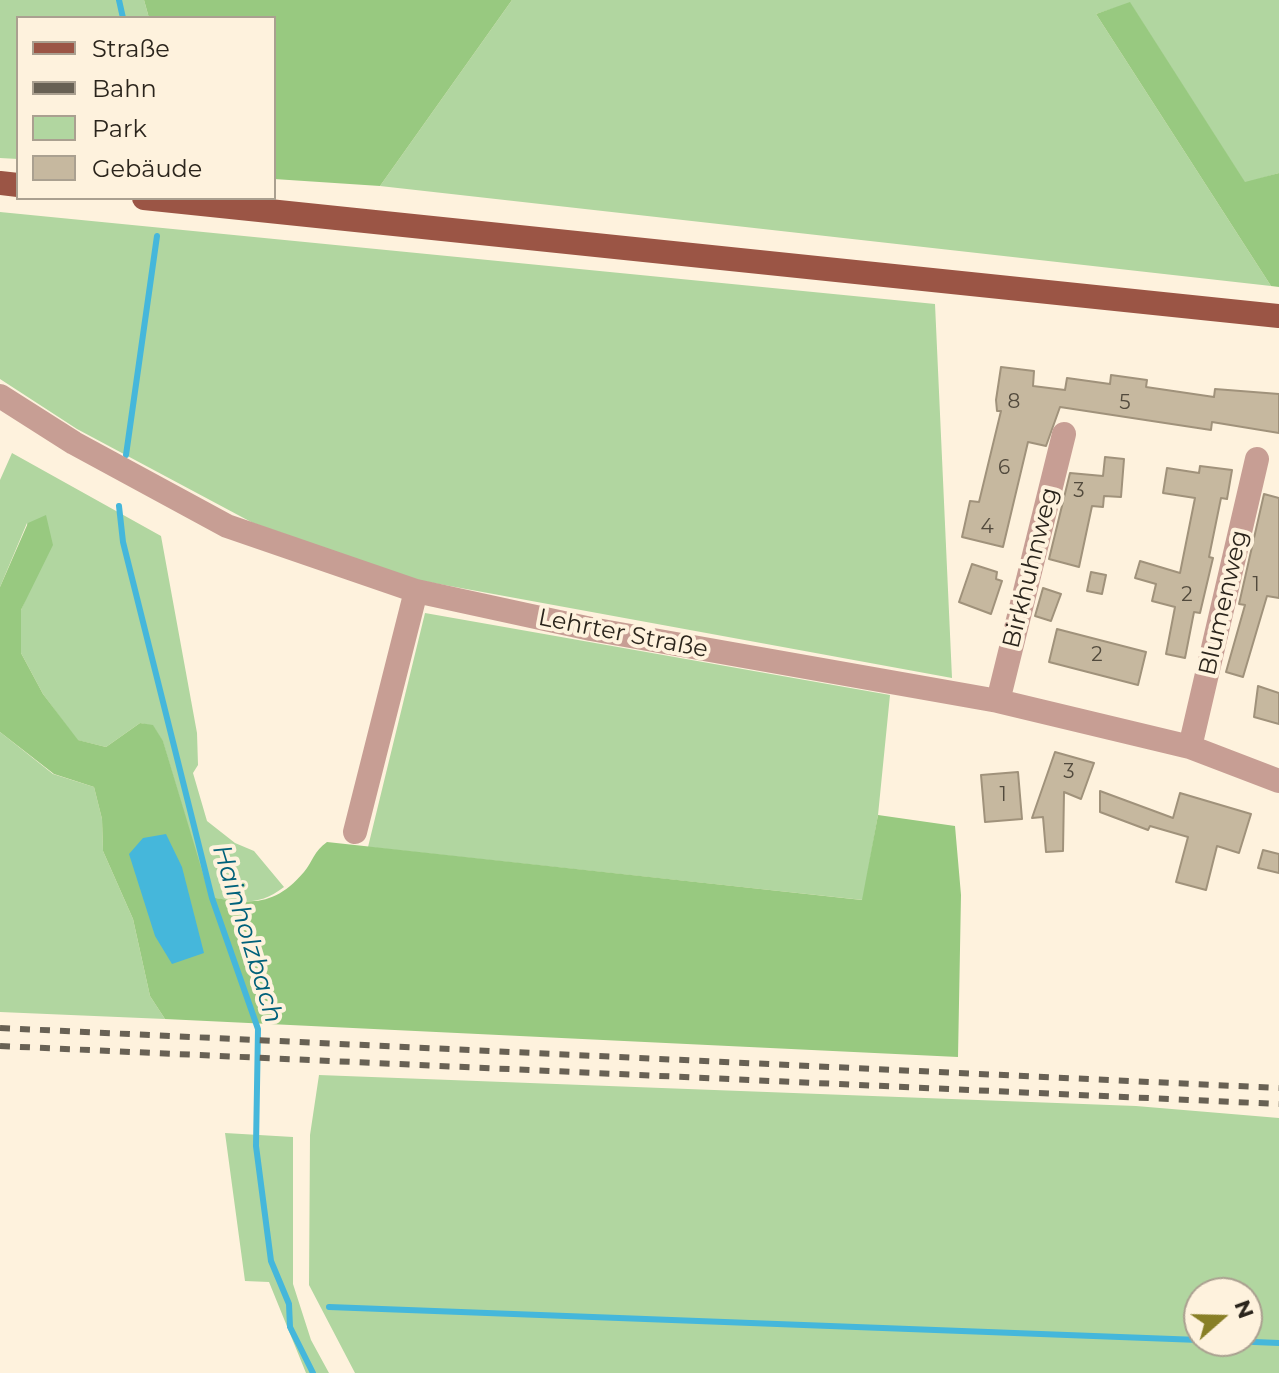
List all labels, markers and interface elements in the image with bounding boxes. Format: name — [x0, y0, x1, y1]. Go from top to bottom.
legend — [16, 16, 276, 200]
text: Straße — [92, 34, 170, 63]
text: Bahn — [92, 74, 157, 103]
text: Park — [92, 114, 147, 143]
text: Gebäude — [92, 154, 202, 183]
house number: 8 — [1008, 390, 1020, 414]
house number: 5 — [1119, 391, 1131, 415]
house number: 6 — [998, 456, 1010, 480]
house number: 3 — [1073, 479, 1085, 503]
street label: Birkhuhnweg — [997, 485, 1065, 651]
house number: 4 — [980, 515, 994, 539]
street label: Blumenweg — [1193, 528, 1255, 678]
house number: 1 — [1252, 573, 1260, 597]
house number: 2 — [1181, 583, 1193, 607]
street label: Lehrter Straße — [536, 603, 710, 665]
house number: 2 — [1091, 643, 1103, 667]
house number: 3 — [1063, 760, 1075, 784]
house number: 1 — [999, 783, 1007, 807]
water label: Hainholzbach — [205, 841, 289, 1027]
north arrow — [1183, 1277, 1263, 1357]
text: N — [1228, 1296, 1260, 1322]

